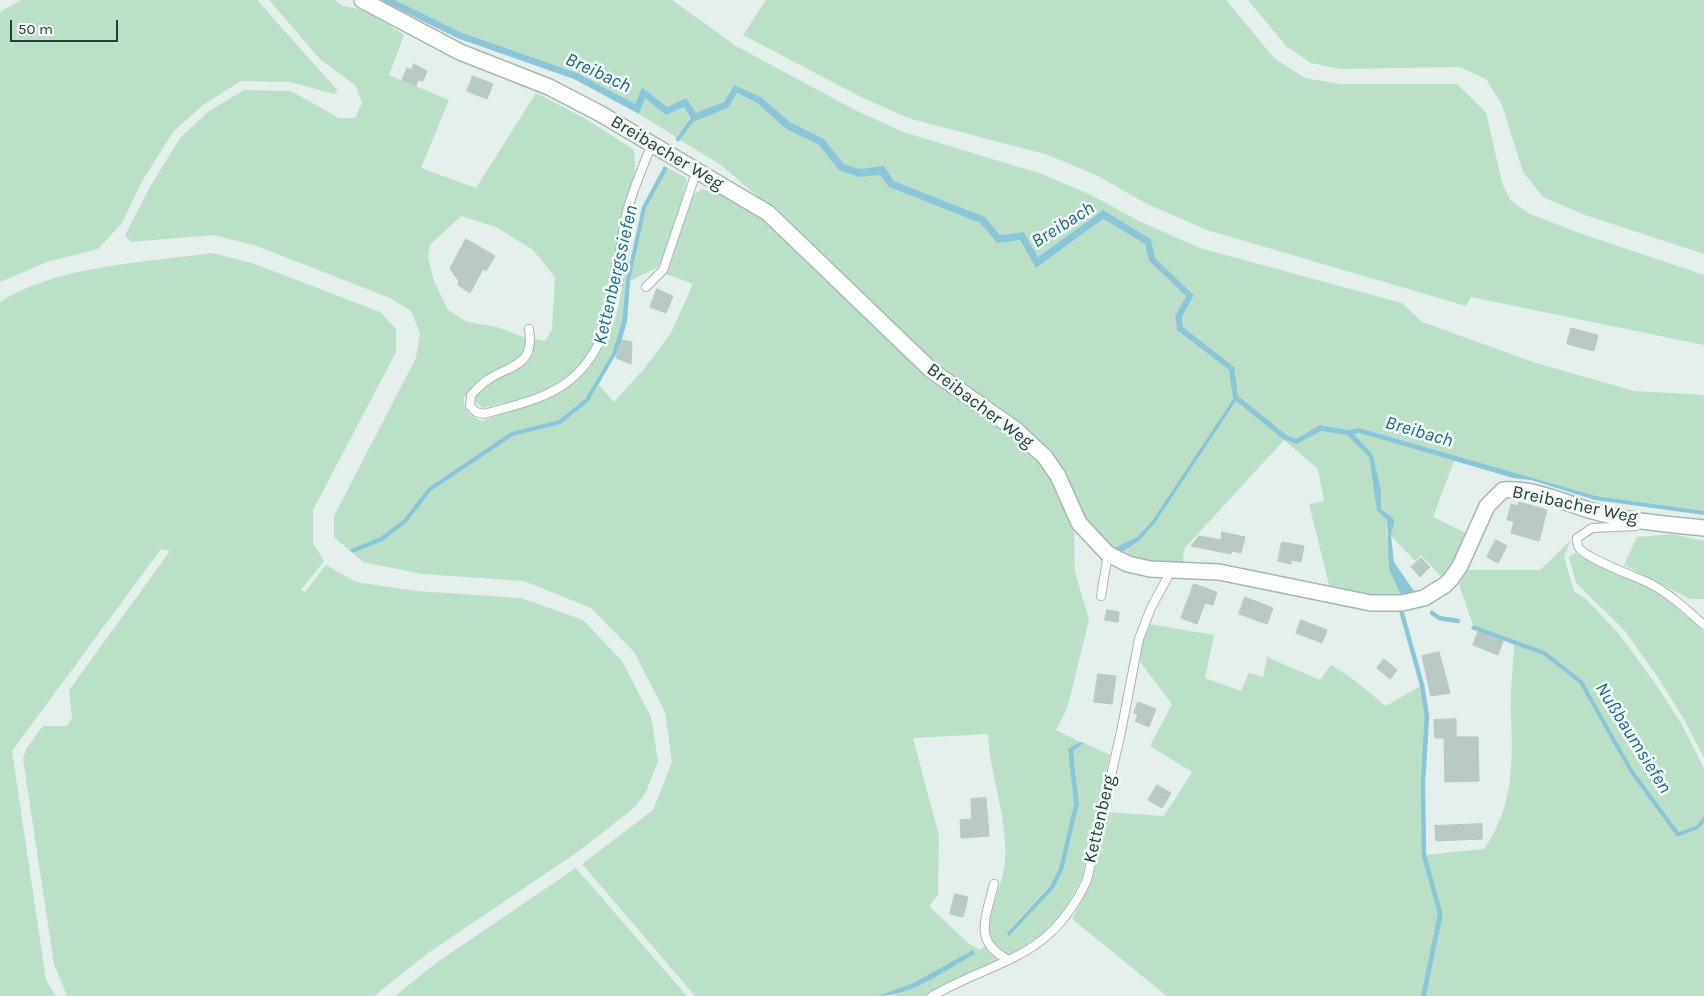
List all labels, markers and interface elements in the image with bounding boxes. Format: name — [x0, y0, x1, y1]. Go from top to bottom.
scale bar — [12, 10, 120, 42]
text: 50 m — [18, 20, 53, 38]
water label: Breibach — [562, 48, 634, 98]
street label: Breibacher Weg — [607, 111, 727, 195]
water label: Breibach — [1027, 197, 1099, 253]
water label: Kettenbergssiefen — [589, 203, 643, 347]
street label: Breibacher Weg — [922, 359, 1038, 453]
water label: Breibach — [1382, 411, 1456, 453]
street label: Breibacher Weg — [1510, 481, 1640, 529]
water label: Nußbaumsiefen — [1590, 678, 1676, 798]
street label: Kettenberg — [1079, 773, 1121, 865]

